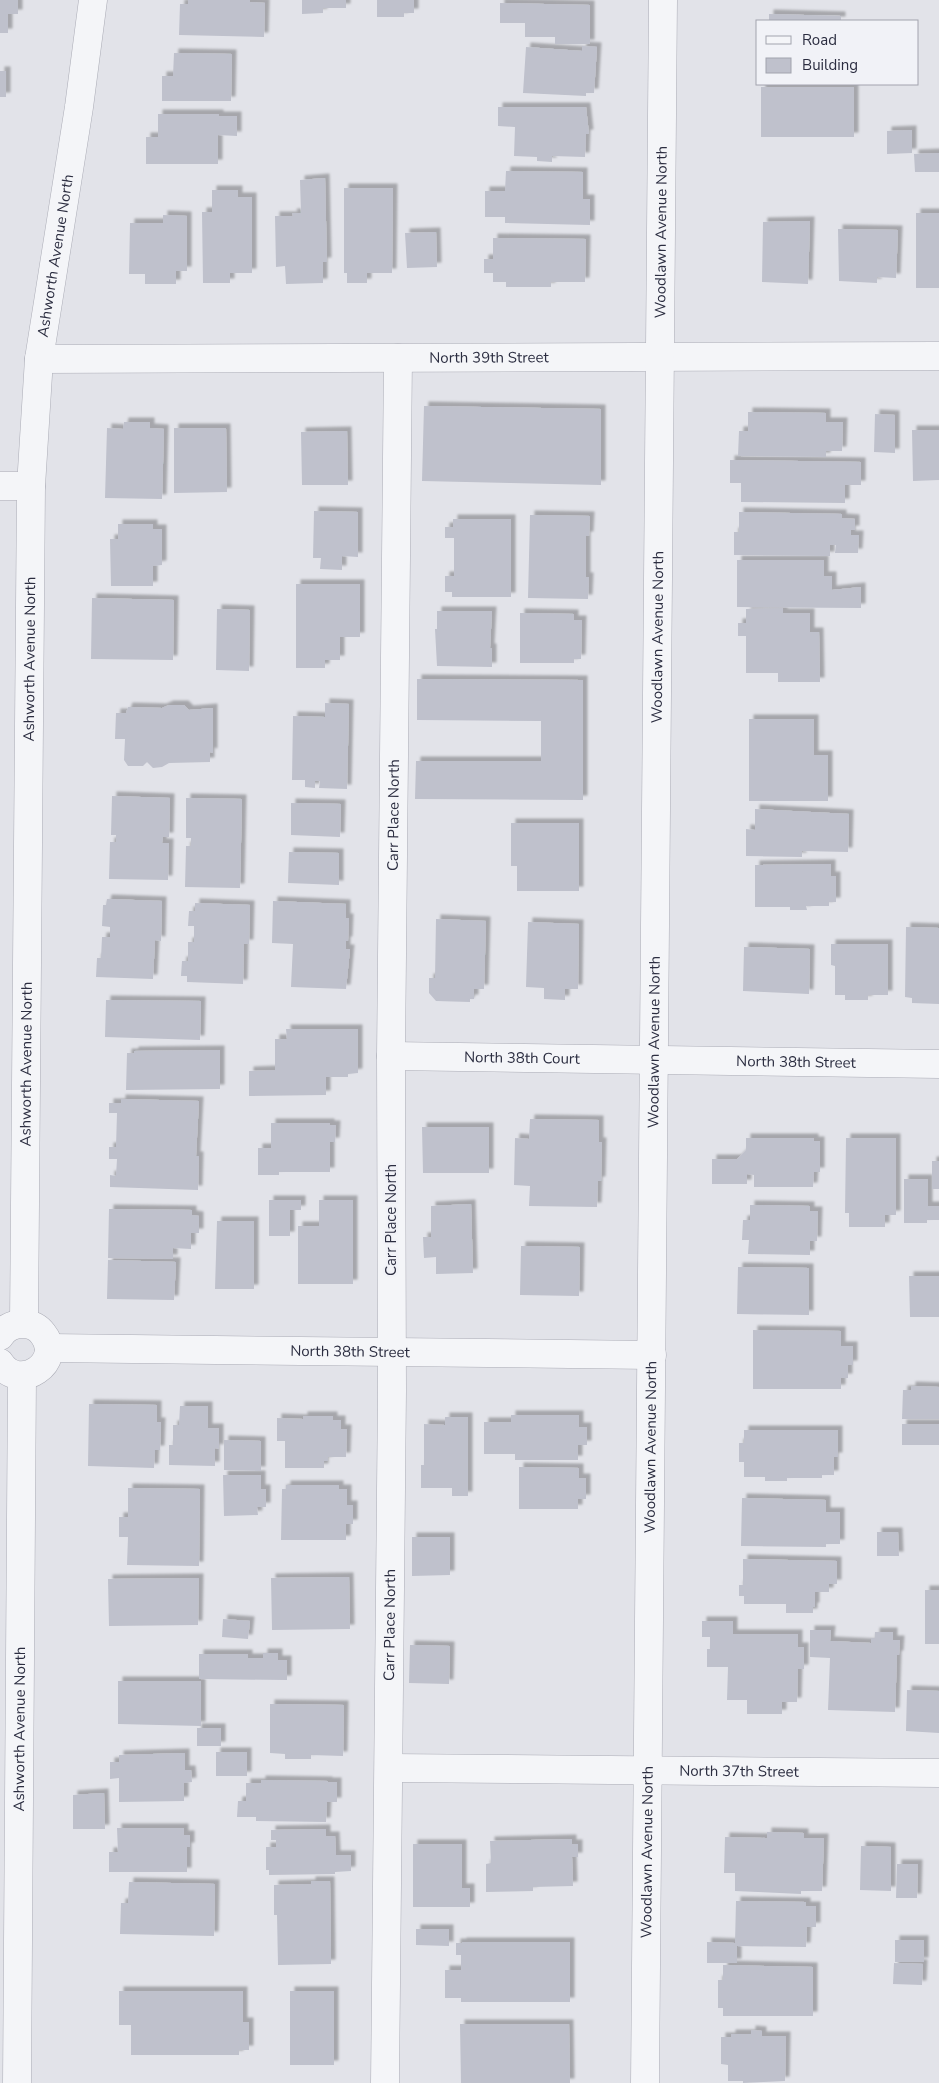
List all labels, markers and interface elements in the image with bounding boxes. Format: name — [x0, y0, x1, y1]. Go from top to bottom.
legend — [756, 20, 919, 85]
text: Road — [802, 30, 837, 50]
text: Building — [802, 55, 858, 75]
street label: Woodlawn Avenue North — [650, 146, 672, 318]
street label: Ashworth Avenue North — [33, 173, 78, 339]
street label: North 39th Street — [429, 347, 550, 368]
street label: Woodlawn Avenue North — [647, 551, 668, 723]
street label: Ashworth Avenue North — [19, 577, 40, 742]
street label: Carr Place North — [383, 759, 404, 871]
street label: Woodlawn Avenue North — [643, 956, 665, 1128]
street label: Ashworth Avenue North — [15, 982, 37, 1146]
street label: North 38th Court — [464, 1047, 581, 1069]
street label: North 38th Street — [736, 1051, 857, 1073]
street label: Carr Place North — [381, 1164, 401, 1276]
street label: North 38th Street — [290, 1341, 411, 1362]
street label: Woodlawn Avenue North — [640, 1361, 661, 1533]
street label: Carr Place North — [379, 1569, 400, 1681]
street label: Ashworth Avenue North — [9, 1647, 30, 1811]
street label: North 37th Street — [679, 1761, 800, 1782]
street label: Woodlawn Avenue North — [636, 1766, 658, 1938]

